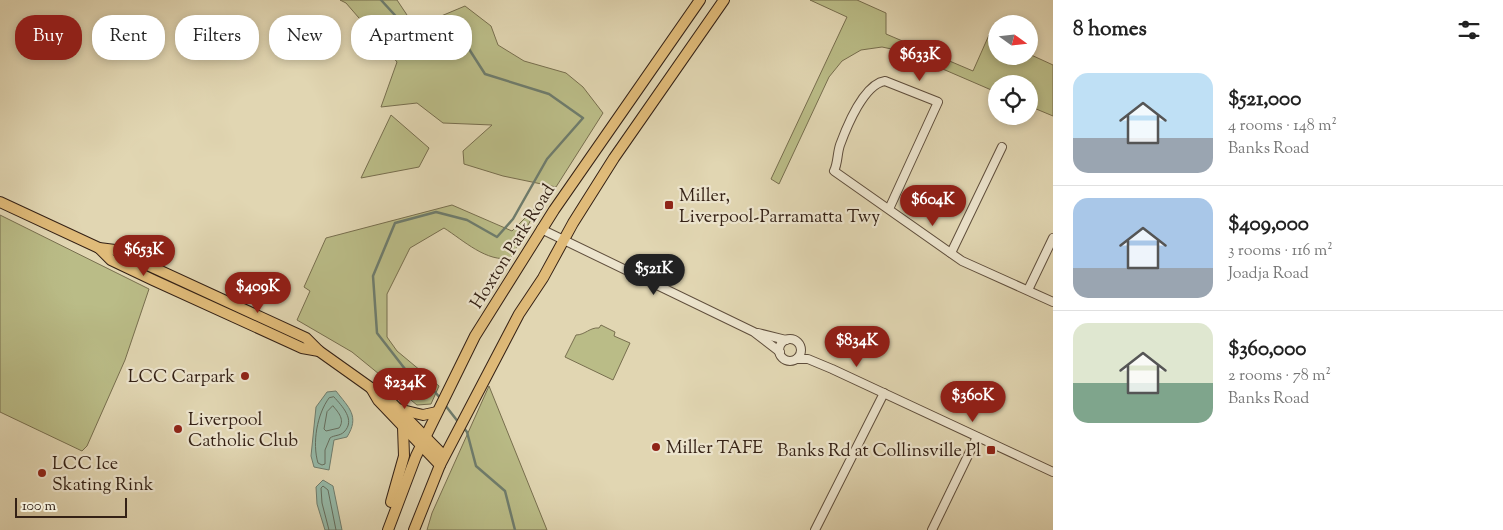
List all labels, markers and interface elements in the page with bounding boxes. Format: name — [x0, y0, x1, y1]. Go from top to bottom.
chip: Buy — [15, 15, 82, 60]
chip: Rent — [92, 15, 165, 60]
chip: Filters — [175, 15, 259, 60]
chip: New — [269, 15, 341, 60]
chip: Apartment — [351, 15, 472, 60]
north arrow — [988, 15, 1038, 65]
map controls — [988, 15, 1038, 125]
text: 8 homes — [1073, 15, 1147, 45]
icon: filters — [1455, 16, 1483, 44]
pin: $633K — [885, 39, 955, 82]
text: $633K — [900, 44, 941, 67]
button: locate — [988, 75, 1038, 125]
text: $521,000 — [1228, 85, 1301, 115]
icon: home — [1113, 93, 1173, 153]
text: 4 rooms · 148 m² — [1228, 115, 1337, 138]
text: Banks Road — [1228, 138, 1309, 161]
street label: Hoxton Park Road — [465, 180, 563, 314]
place label: Miller, Liverpool-Parramatta Twy — [679, 184, 880, 231]
pin: $604K — [898, 184, 968, 227]
text: $604K — [911, 189, 955, 212]
marker: Miller, Liverpool-Parramatta Twy — [663, 199, 675, 211]
text: $409,000 — [1228, 210, 1309, 240]
icon: home — [1113, 218, 1173, 278]
pin: $653K — [109, 234, 179, 277]
text: $653K — [124, 239, 164, 262]
text: 3 rooms · 116 m² — [1228, 240, 1333, 263]
pin: $521K — [619, 254, 689, 296]
text: $521K — [635, 258, 673, 281]
text: Joadja Road — [1228, 263, 1309, 286]
pin: $409K — [223, 272, 293, 314]
text: $409K — [236, 276, 280, 299]
pin: $834K — [822, 326, 892, 368]
text: $834K — [836, 330, 878, 353]
text: $360,000 — [1228, 335, 1306, 365]
icon: home — [1113, 343, 1173, 403]
place label: LCC Carpark — [128, 365, 235, 391]
text: 2 rooms · 78 m² — [1228, 365, 1331, 388]
pin: $234K — [370, 368, 440, 410]
marker: LCC Carpark — [239, 370, 251, 382]
text: $234K — [384, 372, 426, 395]
pin: $360K — [938, 380, 1008, 423]
text: $360K — [952, 385, 994, 408]
text: Banks Road — [1228, 388, 1309, 411]
place label: Liverpool Catholic Club — [188, 408, 298, 455]
marker: Liverpool Catholic Club — [172, 423, 184, 435]
place label: Miller TAFE — [666, 436, 763, 462]
place label: Banks Rd at Collinsville Pl — [777, 439, 981, 465]
marker: Miller TAFE — [650, 441, 662, 453]
marker: Banks Rd at Collinsville Pl — [985, 444, 997, 456]
place label: LCC Ice Skating Rink — [52, 452, 154, 499]
marker: LCC Ice Skating Rink — [36, 467, 48, 479]
scale bar — [15, 495, 128, 518]
text: 100 m — [22, 497, 56, 517]

